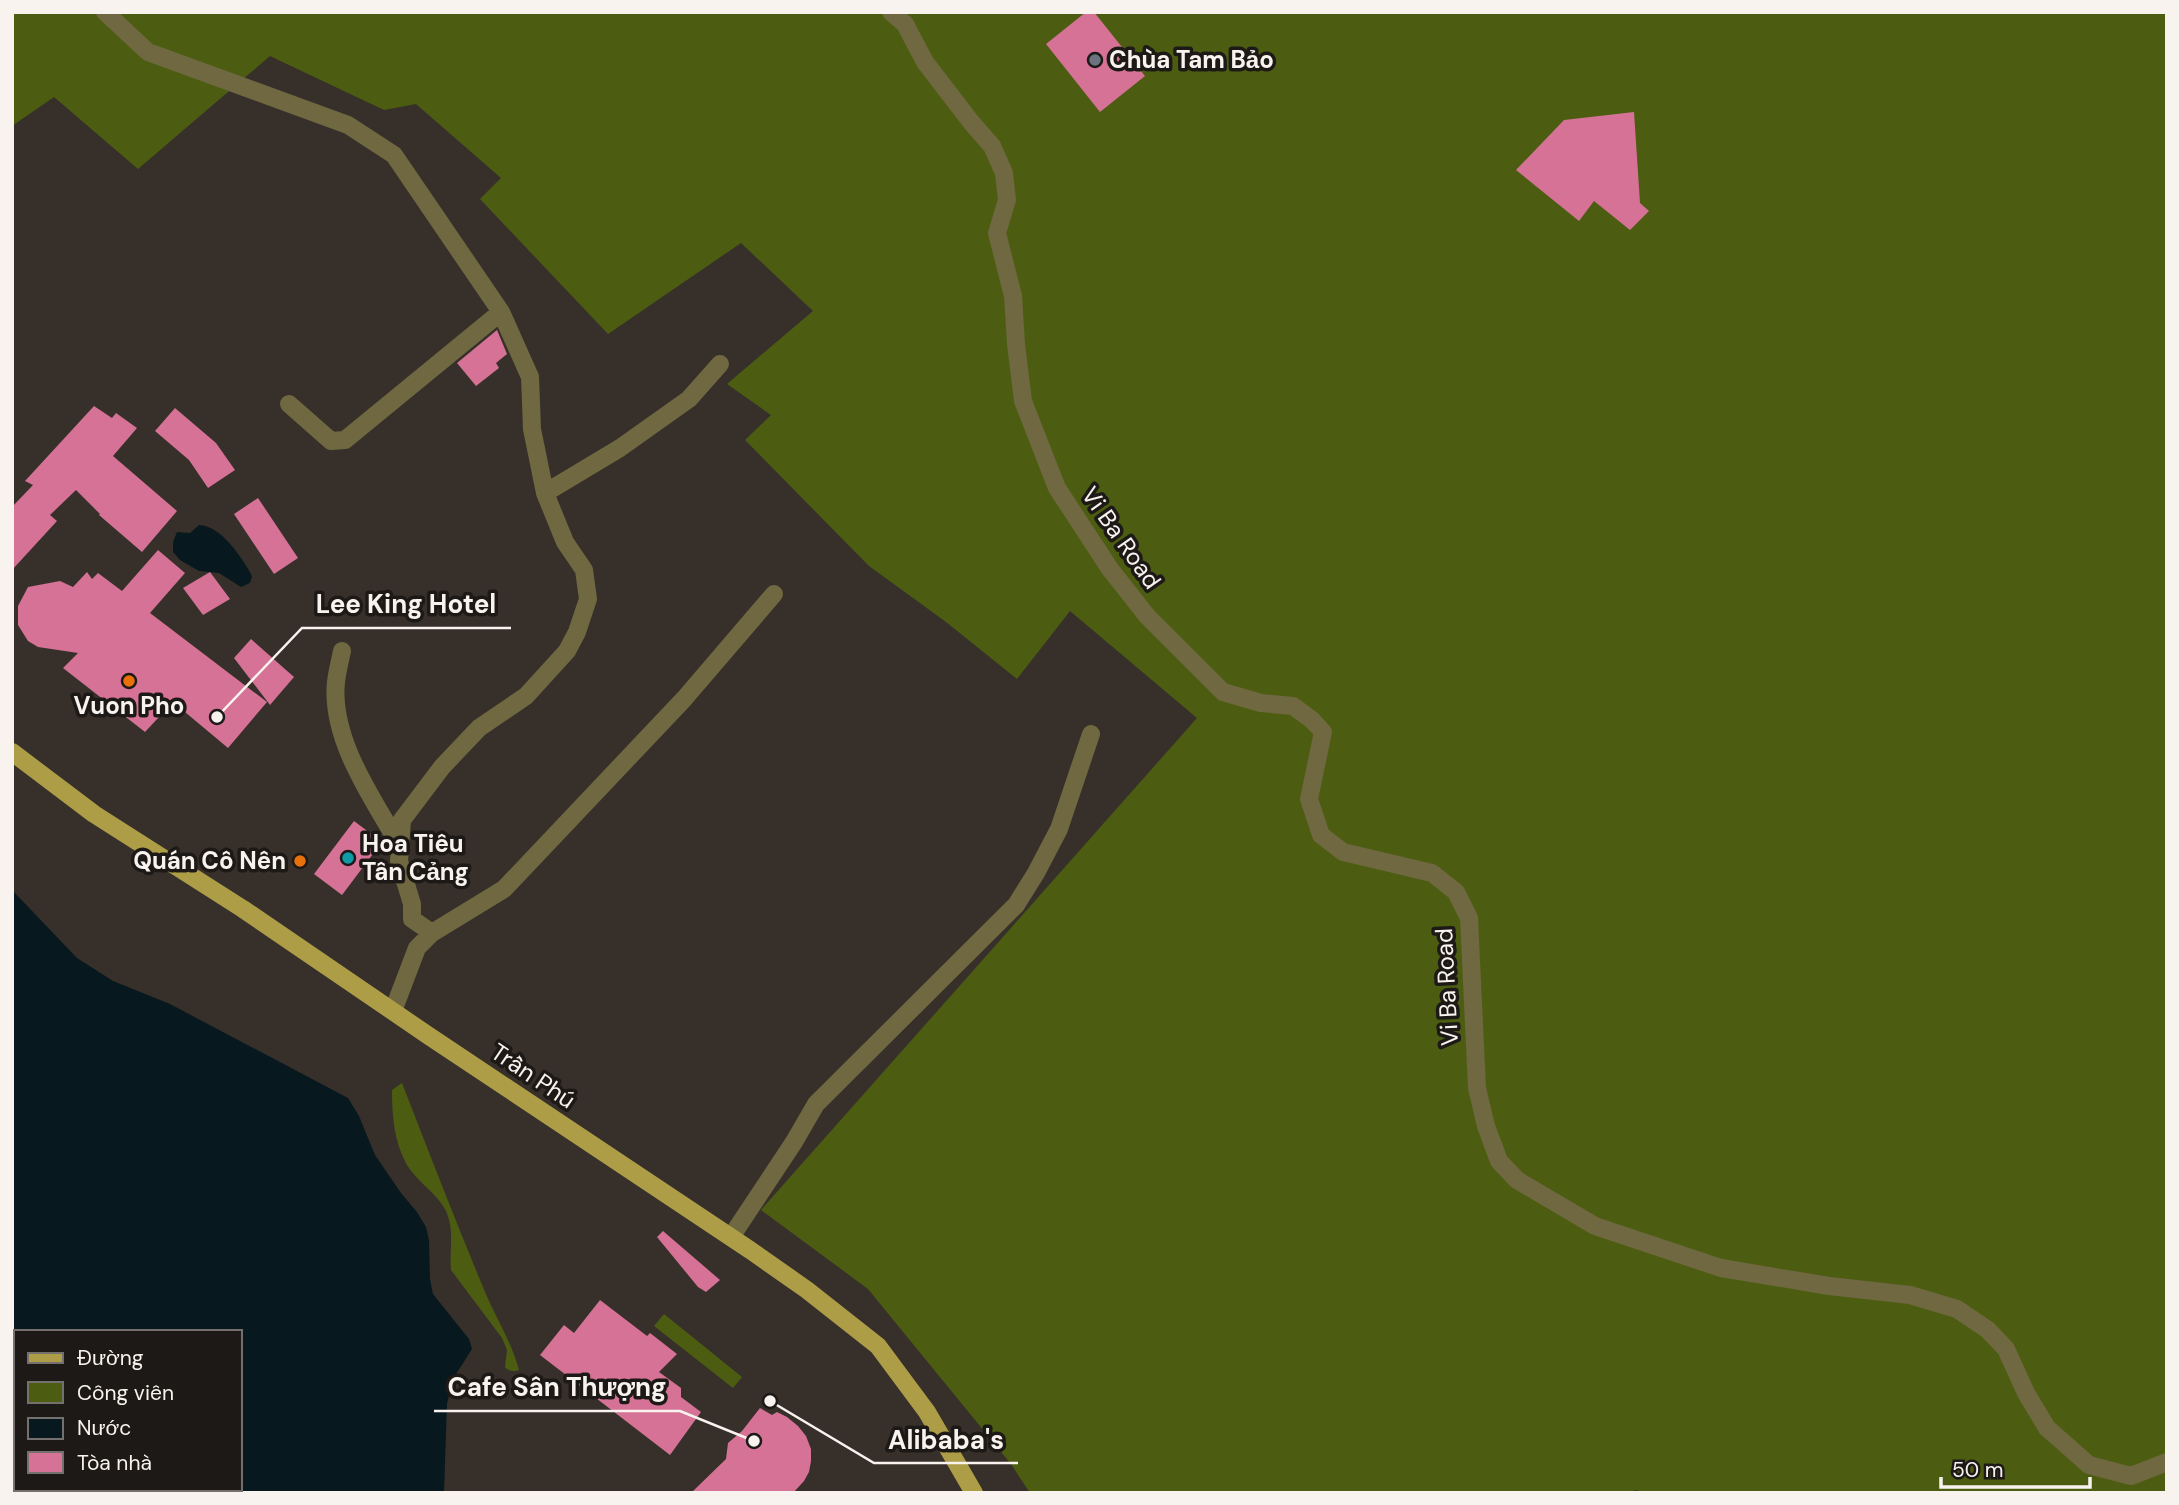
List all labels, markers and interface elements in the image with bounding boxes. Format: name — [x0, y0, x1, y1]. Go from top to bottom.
place label: Chùa Tam Bảo — [1109, 44, 1274, 75]
marker: Chùa Tam Bảo — [1087, 52, 1103, 68]
street label: Vi Ba Road — [1075, 480, 1168, 595]
callout: Lee King Hotel — [302, 581, 511, 628]
text: Lee King Hotel — [316, 587, 496, 621]
marker: Vuon Pho — [121, 673, 137, 689]
place label: Vuon Pho — [74, 690, 184, 721]
place label: Hoa Tiêu Tân Cảng — [362, 828, 469, 887]
place label: Quán Cô Nên — [133, 845, 286, 876]
marker: Hoa Tiêu Tân Cảng — [340, 850, 356, 866]
marker: Quán Cô Nên — [292, 853, 308, 869]
street label: Vi Ba Road — [1428, 927, 1465, 1047]
street label: Trần Phú — [485, 1036, 582, 1115]
legend — [14, 1330, 242, 1491]
text: Đường — [77, 1344, 144, 1372]
callout: Cafe Sân Thượng — [434, 1364, 680, 1411]
text: Cafe Sân Thượng — [448, 1370, 666, 1404]
text: Công viên — [77, 1379, 174, 1407]
text: Nước — [77, 1414, 131, 1442]
callout: Alibaba's — [874, 1416, 1018, 1463]
text: Alibaba's — [888, 1423, 1004, 1457]
scale bar — [1941, 1446, 2090, 1490]
text: Tòa nhà — [77, 1449, 152, 1477]
text: 50 m — [1952, 1456, 2003, 1484]

